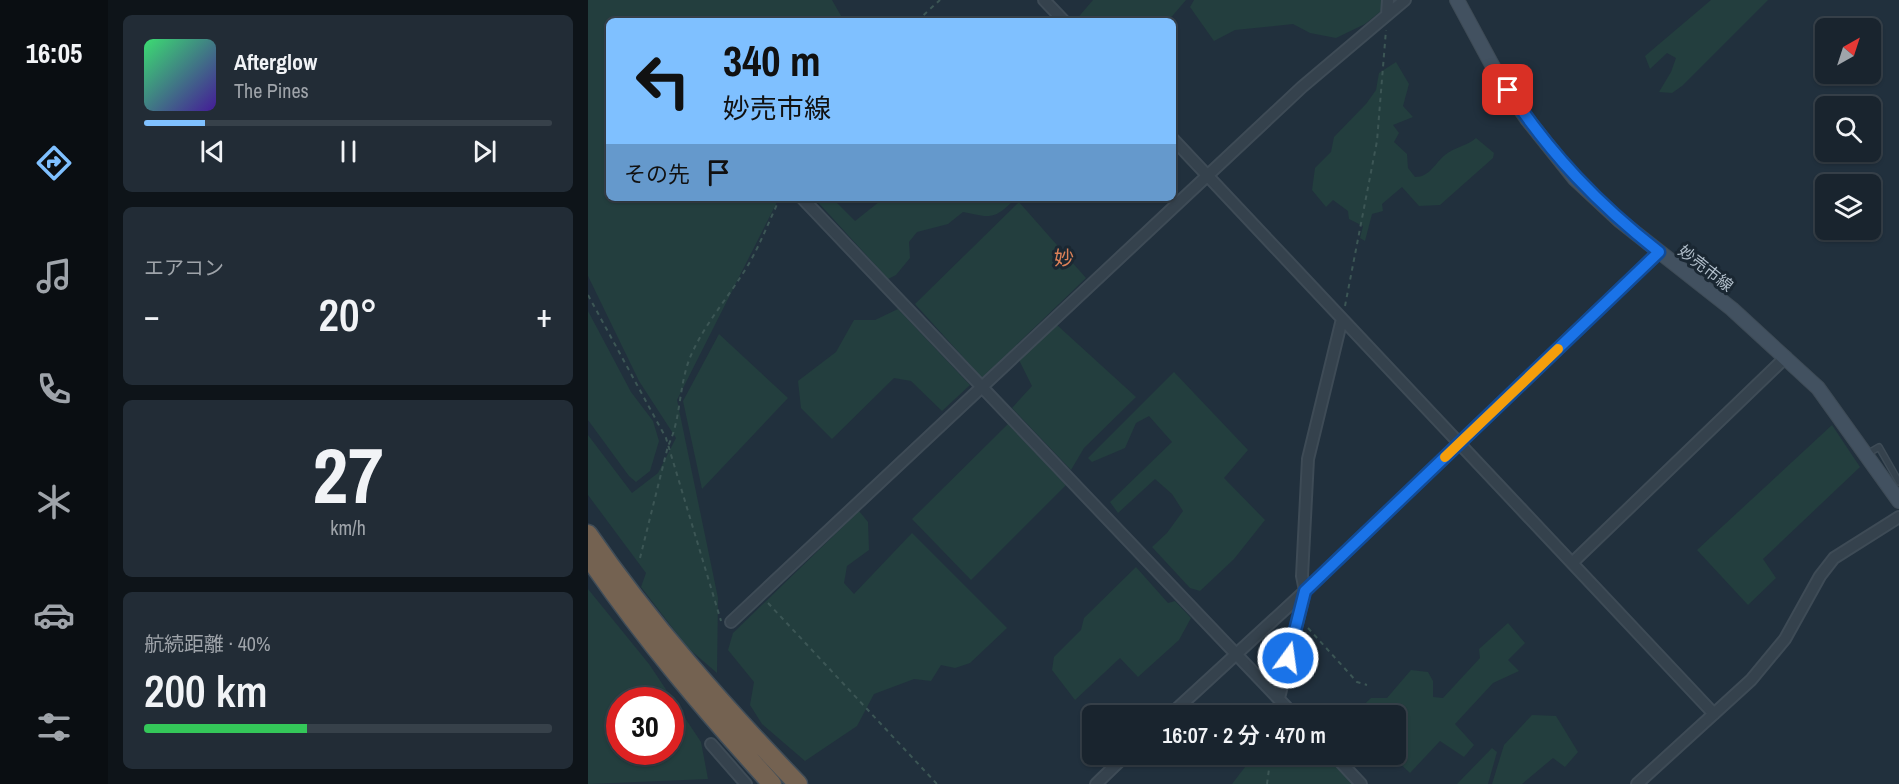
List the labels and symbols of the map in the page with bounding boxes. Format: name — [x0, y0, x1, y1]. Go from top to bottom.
north arrow — [1815, 18, 1881, 84]
pin — [1482, 64, 1533, 115]
street label: 妙売市線 — [1674, 240, 1738, 296]
district label: 妙 — [1054, 244, 1074, 271]
position arrow — [1256, 626, 1320, 690]
speed limit sign: 30 — [606, 687, 684, 765]

